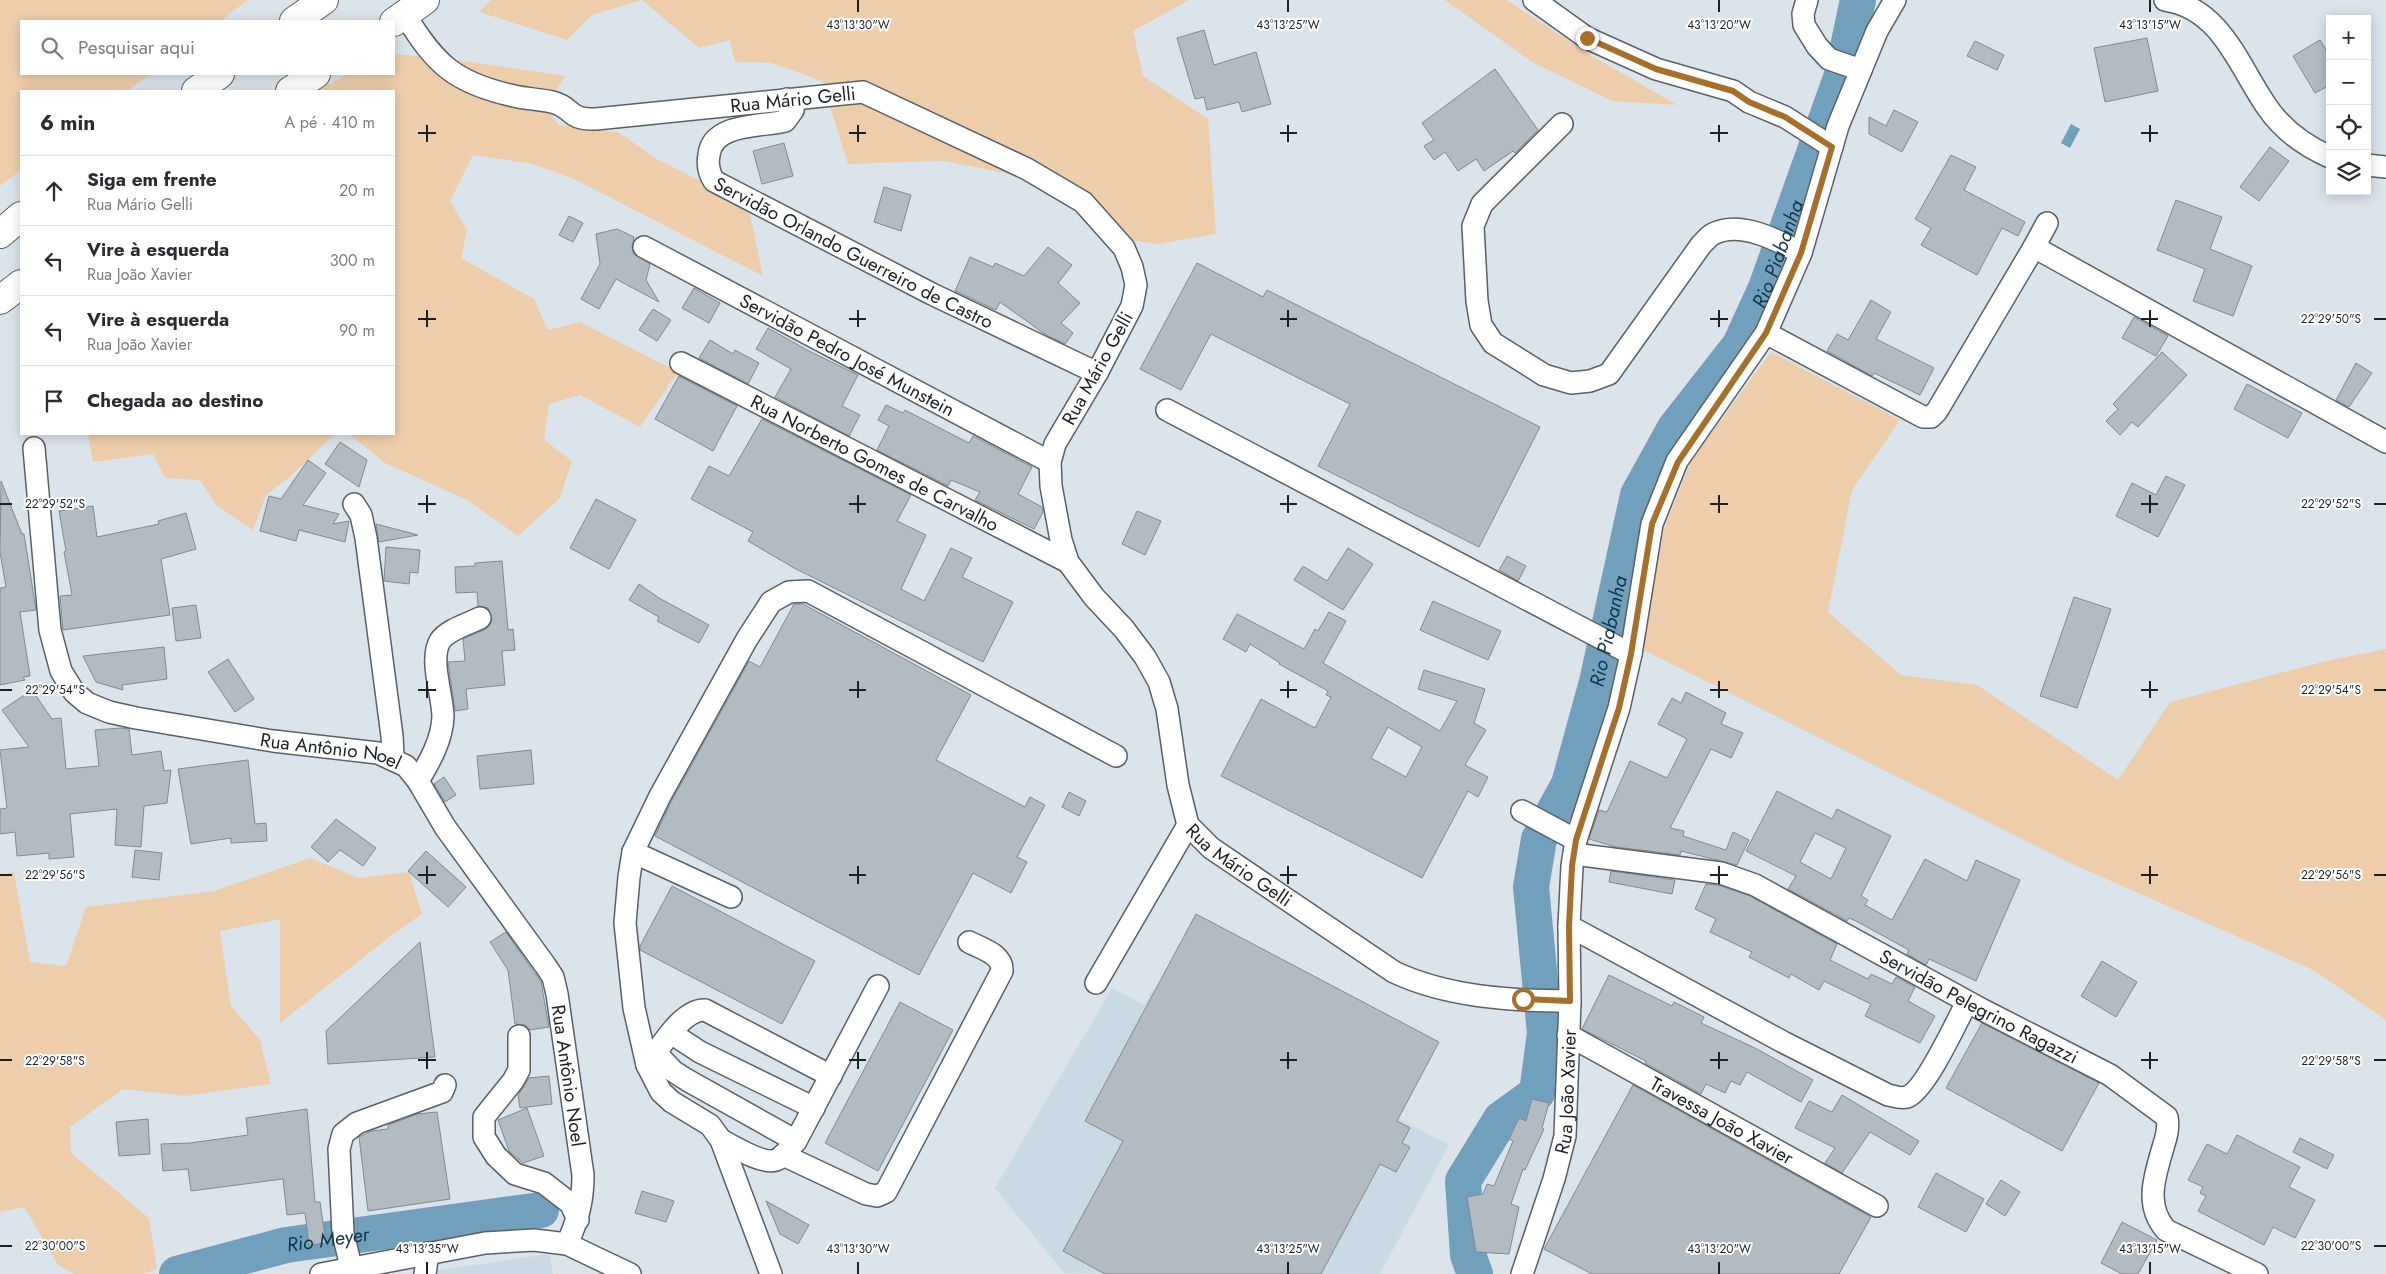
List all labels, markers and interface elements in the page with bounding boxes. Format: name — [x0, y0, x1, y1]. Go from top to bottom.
map controls — [2326, 15, 2371, 195]
button: + — [2326, 15, 2371, 60]
text: 43°13'30"W — [826, 16, 890, 34]
text: 43°13'25"W — [1256, 16, 1320, 34]
text: 43°13'20"W — [1687, 16, 1751, 34]
text: 43°13'15"W — [2119, 16, 2181, 34]
search box — [20, 20, 395, 75]
route end — [1576, 27, 1599, 50]
icon: search — [38, 34, 66, 62]
text: Pesquisar aqui — [78, 34, 195, 61]
button: − — [2326, 60, 2371, 105]
street label: Rua Mário Gelli — [729, 80, 857, 119]
button: locate — [2326, 105, 2371, 150]
text: 6 min — [40, 108, 95, 138]
text: A pé · 410 m — [284, 111, 375, 134]
button: layers — [2326, 150, 2371, 195]
text: Siga em frente — [87, 166, 217, 193]
street label: Servidão Orlando Guerreiro de Castro — [709, 170, 998, 335]
icon: ahead — [40, 177, 68, 205]
text: 20 m — [339, 179, 375, 202]
text: Rua Mário Gelli — [87, 193, 193, 216]
water label: Rio Piabanha — [1745, 196, 1811, 313]
text: Vire à esquerda — [87, 236, 229, 263]
icon: left — [40, 247, 68, 275]
text: 300 m — [330, 249, 375, 272]
text: Rua João Xavier — [87, 263, 192, 286]
street label: Servidão Pedro José Munstein — [735, 287, 959, 423]
text: Vire à esquerda — [87, 306, 229, 333]
street label: Rua Mário Gelli — [1055, 307, 1140, 430]
text: 22°29'50"S — [2301, 310, 2362, 328]
icon: left — [40, 317, 68, 345]
text: 90 m — [339, 319, 375, 342]
text: Rua João Xavier — [87, 333, 192, 356]
icon: arrive — [40, 387, 68, 415]
text: Chegada ao destino — [87, 387, 263, 414]
street label: Rua Norberto Gomes de Carvalho — [746, 388, 1003, 538]
text: 22°29'52"S — [25, 495, 85, 513]
text: 22°29'52"S — [2301, 495, 2361, 513]
water label: Rio Piabanha — [1582, 573, 1635, 689]
text: 22°29'54"S — [25, 681, 85, 699]
text: 22°29'54"S — [2301, 681, 2361, 699]
street label: Rua Antônio Noel — [258, 726, 406, 776]
street label: Rua Mário Gelli — [1180, 817, 1297, 913]
text: 22°29'56"S — [25, 866, 85, 884]
text: 22°29'56"S — [2301, 866, 2361, 884]
street label: Servidão Pelegrino Ragazzi — [1874, 943, 2083, 1071]
route start — [1512, 988, 1535, 1011]
street label: Rua Antônio Noel — [545, 1003, 592, 1148]
street label: Rua João Xavier — [1548, 1028, 1583, 1157]
text: 22°29'58"S — [25, 1052, 85, 1070]
text: 22°29'58"S — [2301, 1052, 2361, 1070]
street label: Travessa João Xavier — [1645, 1070, 1799, 1172]
water label: Rio Meyer — [285, 1220, 372, 1260]
text: 22°30'00"S — [25, 1237, 86, 1255]
text: 22°30'00"S — [2301, 1237, 2362, 1255]
text: 43°13'35"W — [395, 1240, 459, 1258]
text: 43°13'30"W — [826, 1240, 890, 1258]
text: 43°13'25"W — [1256, 1240, 1320, 1258]
text: 43°13'20"W — [1687, 1240, 1751, 1258]
text: 43°13'15"W — [2119, 1240, 2181, 1258]

